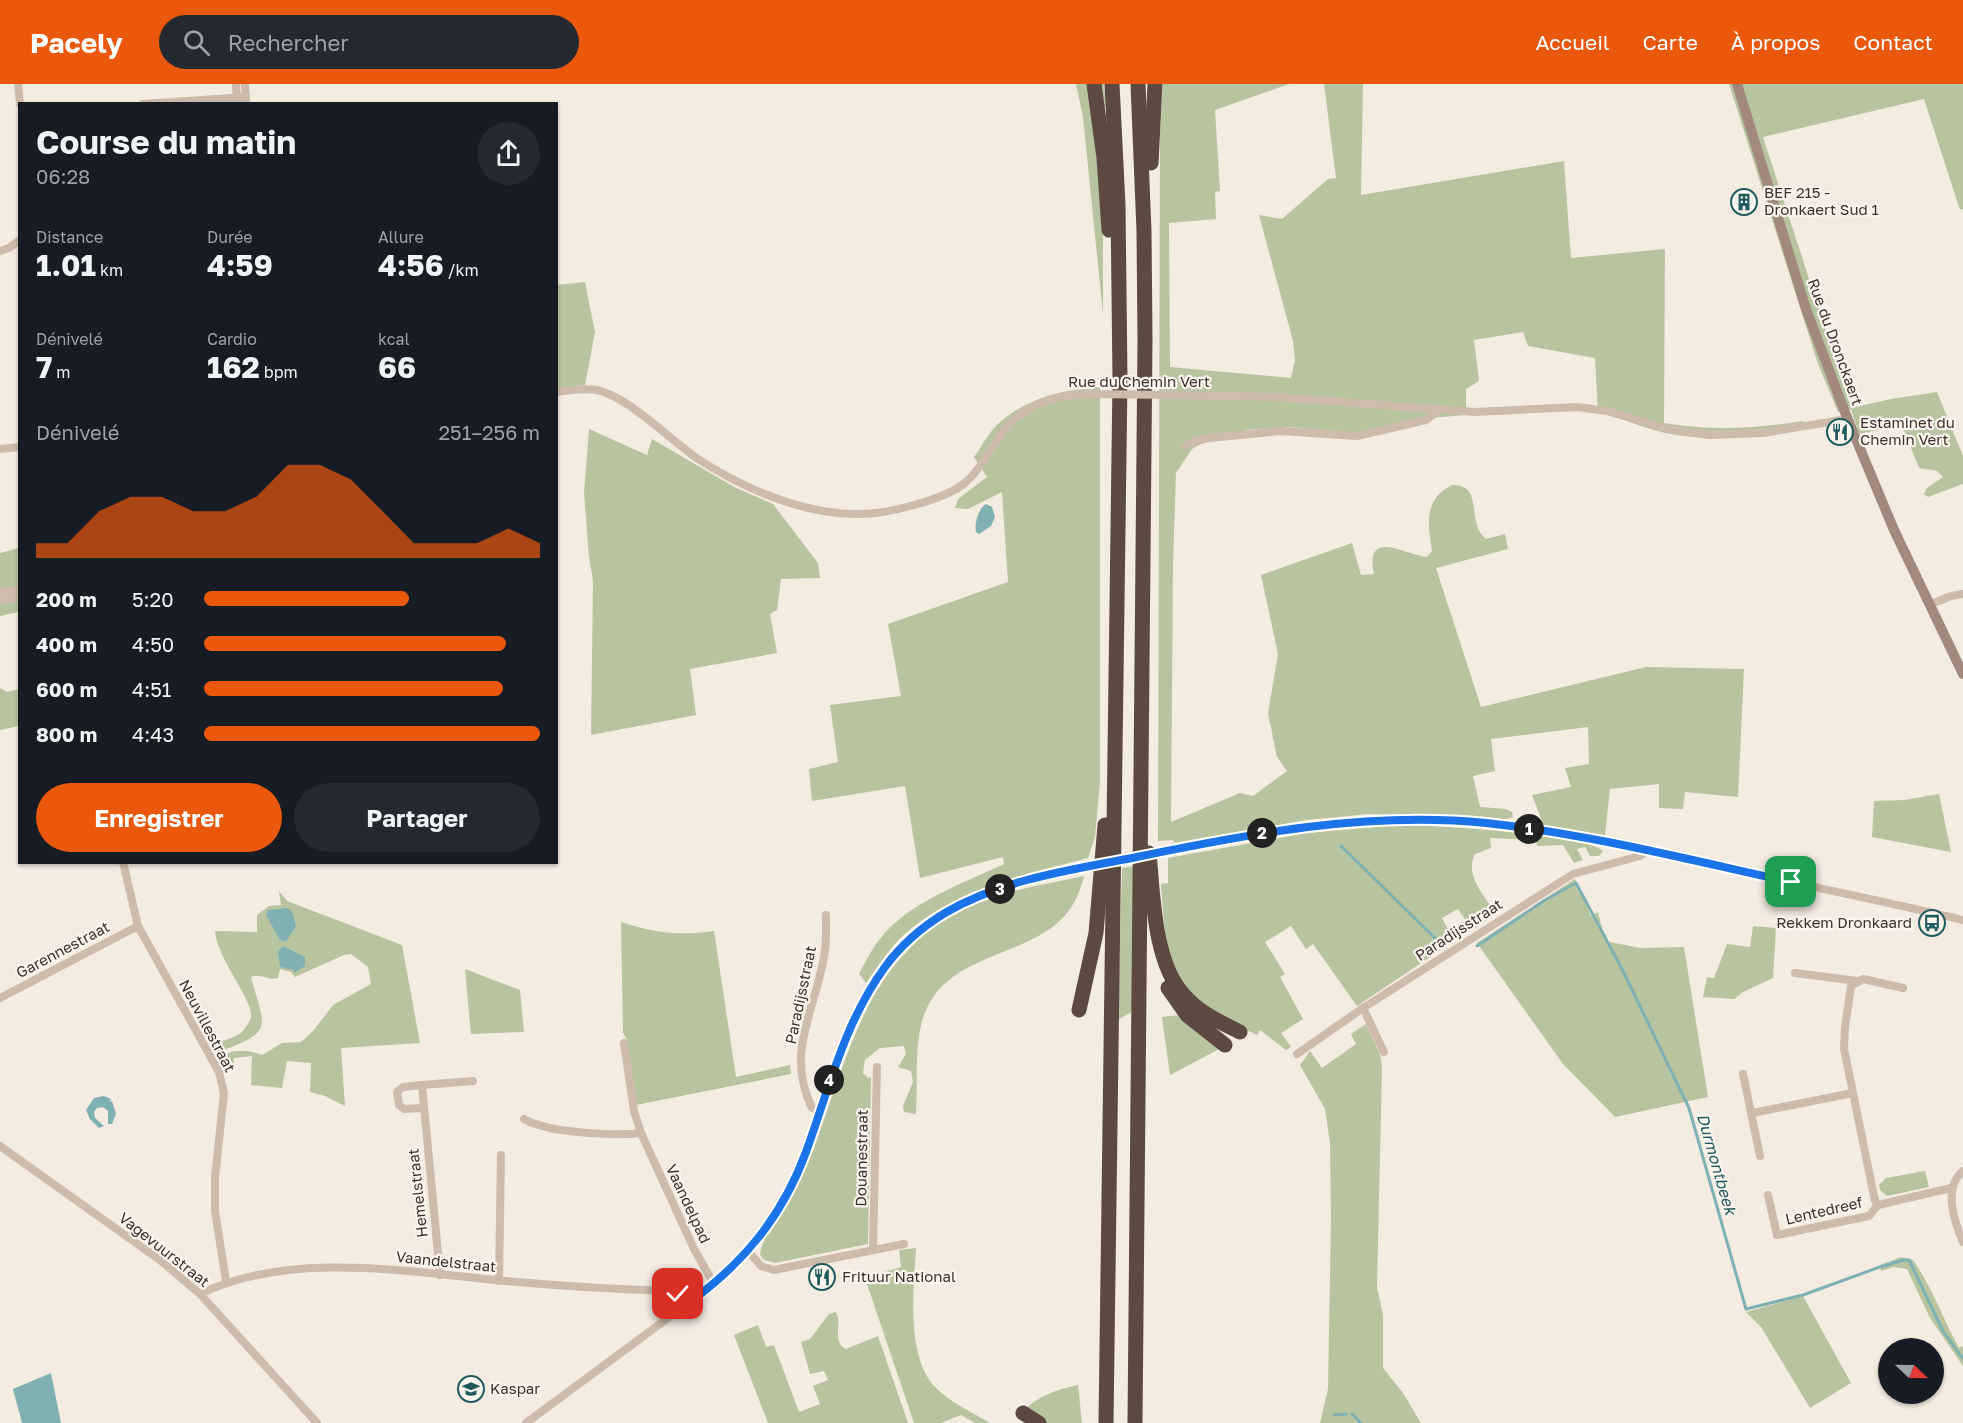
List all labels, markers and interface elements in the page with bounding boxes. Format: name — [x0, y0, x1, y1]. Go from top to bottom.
search box — [159, 15, 579, 69]
text: Pacely — [30, 26, 123, 59]
icon: search — [180, 26, 213, 59]
text: Rechercher — [228, 29, 349, 56]
text: Accueil — [1536, 29, 1609, 55]
text: Carte — [1642, 29, 1698, 55]
text: À propos — [1731, 29, 1820, 55]
text: Contact — [1853, 29, 1933, 55]
text: Course du matin — [36, 122, 296, 161]
button: share — [477, 122, 540, 185]
text: 06:28 — [36, 164, 90, 188]
place label: BEF 215 - Dronkaert Sud 1 — [1764, 183, 1879, 218]
building icon: BEF 215 - Dronkaert Sud 1 — [1729, 187, 1759, 217]
text: Distance — [36, 227, 103, 247]
text: Durée — [207, 227, 253, 247]
text: Allure — [378, 227, 424, 247]
text: 1.01 — [36, 247, 96, 283]
text: 4:59 — [207, 247, 273, 283]
text: 4:56 — [378, 247, 444, 283]
text: km — [96, 260, 123, 280]
text: /km — [444, 260, 479, 280]
street label: Rue du Dronckaert — [1805, 276, 1867, 408]
text: Dénivelé — [36, 329, 103, 349]
text: Cardio — [207, 329, 257, 349]
text: kcal — [378, 329, 410, 349]
text: 7 — [36, 349, 52, 385]
text: 162 — [207, 349, 260, 385]
text: 66 — [378, 349, 416, 385]
text: m — [52, 362, 71, 382]
text: bpm — [260, 362, 298, 382]
street label: Rue du Chemin Vert — [1068, 372, 1210, 390]
place label: Estaminet du Chemin Vert — [1860, 413, 1955, 448]
restaurant icon: Estaminet du Chemin Vert — [1825, 417, 1855, 447]
text: Dénivelé — [36, 420, 119, 444]
text: 251–256 m — [439, 420, 540, 444]
text: 200 m — [36, 587, 97, 611]
text: 5:20 — [132, 587, 174, 611]
text: 400 m — [36, 632, 97, 656]
text: 4:50 — [132, 632, 174, 656]
text: 600 m — [36, 677, 97, 701]
text: 4:51 — [132, 677, 172, 701]
text: 800 m — [36, 722, 97, 746]
text: 4:43 — [132, 722, 174, 746]
button: Enregistrer — [36, 783, 282, 852]
button: Partager — [294, 783, 540, 852]
pin: 1 — [1514, 814, 1544, 844]
pin: 2 — [1247, 818, 1277, 848]
text: 1 — [1525, 819, 1533, 839]
text: 2 — [1257, 823, 1267, 843]
pin — [1765, 856, 1816, 907]
icon: arrive — [1774, 865, 1807, 898]
pin: 3 — [985, 874, 1015, 904]
text: 3 — [995, 879, 1005, 899]
street label: Paradijsstraat — [1412, 894, 1505, 964]
bus stop icon: Rekkem Dronkaard — [1917, 908, 1947, 938]
place label: Rekkem Dronkaard — [1776, 913, 1912, 931]
street label: Garennestraat — [13, 917, 112, 981]
street label: Paradijsstraat — [781, 944, 819, 1046]
street label: Neuvillestraat — [176, 976, 240, 1075]
pin: 4 — [814, 1065, 844, 1095]
text: 4 — [824, 1070, 834, 1090]
street label: Douanestraat — [851, 1109, 871, 1207]
water label: Durmontbeek — [1693, 1111, 1742, 1219]
street label: Hemelstraat — [403, 1148, 431, 1238]
street label: Vaandelpad — [663, 1161, 715, 1246]
street label: Lentedreef — [1783, 1192, 1865, 1228]
street label: Vagevuurstraat — [116, 1208, 214, 1290]
street label: Vaandelstraat — [395, 1247, 497, 1275]
restaurant icon: Frituur National — [807, 1262, 837, 1292]
place label: Frituur National — [842, 1267, 956, 1285]
pin — [652, 1268, 703, 1319]
icon: check — [661, 1277, 694, 1310]
north arrow — [1878, 1338, 1944, 1404]
map controls — [1878, 1338, 1944, 1404]
school or university icon: Kaspar — [456, 1374, 486, 1404]
place label: Kaspar — [490, 1379, 540, 1397]

